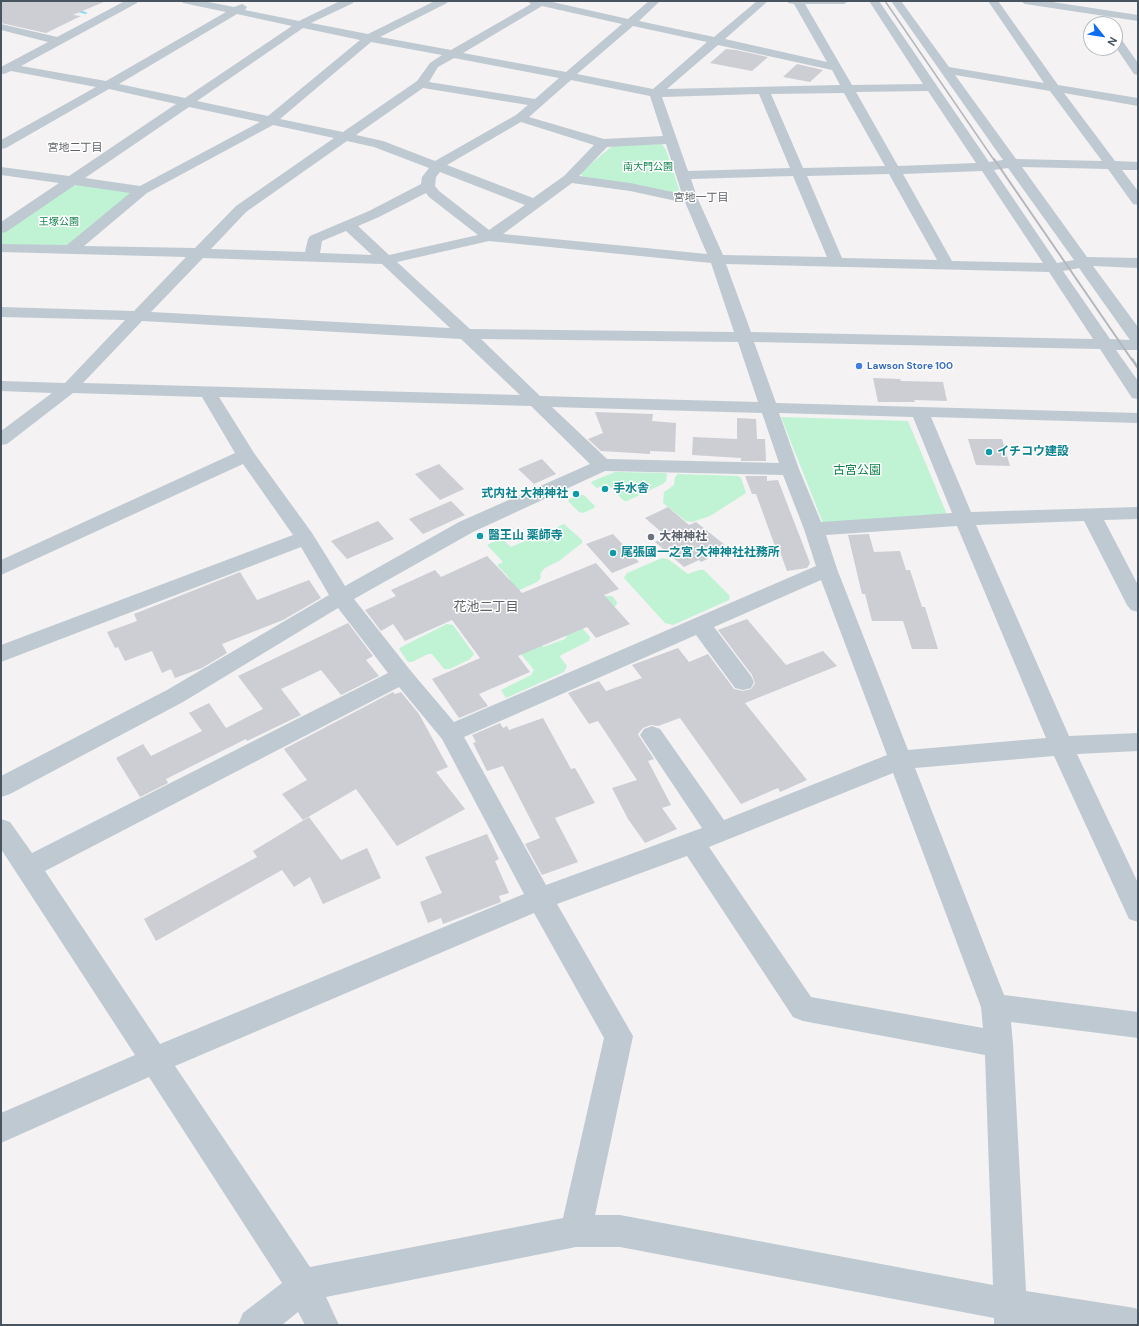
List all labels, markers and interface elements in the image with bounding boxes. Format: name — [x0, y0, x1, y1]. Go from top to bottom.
north arrow — [1083, 16, 1123, 56]
text: N — [1104, 35, 1121, 48]
district label: 宮地二丁目 — [48, 141, 102, 155]
park label: 南大門公園 — [623, 161, 673, 173]
district label: 宮地一丁目 — [674, 191, 728, 205]
park label: 王塚公園 — [39, 216, 79, 228]
place label: Lawson Store 100 — [867, 360, 953, 372]
marker: Lawson Store 100 — [854, 361, 864, 371]
place label: イチコウ建設 — [997, 445, 1069, 459]
marker: イチコウ建設 — [984, 447, 994, 457]
park label: 古宮公園 — [833, 464, 881, 478]
place label: 手水舎 — [613, 482, 649, 496]
marker: 手水舎 — [600, 484, 610, 494]
place label: 式内社 大神神社 — [481, 487, 568, 501]
marker: 式内社 大神神社 — [571, 489, 581, 499]
place label: 醫王山 薬師寺 — [488, 529, 563, 543]
place label: 大神神社 — [659, 530, 707, 544]
marker: 醫王山 薬師寺 — [475, 531, 485, 541]
marker: 大神神社 — [646, 532, 656, 542]
place label: 尾張國一之宮 大神神社社務所 — [621, 546, 780, 560]
marker: 尾張國一之宮 大神神社社務所 — [608, 548, 618, 558]
district label: 花池二丁目 — [454, 600, 518, 616]

